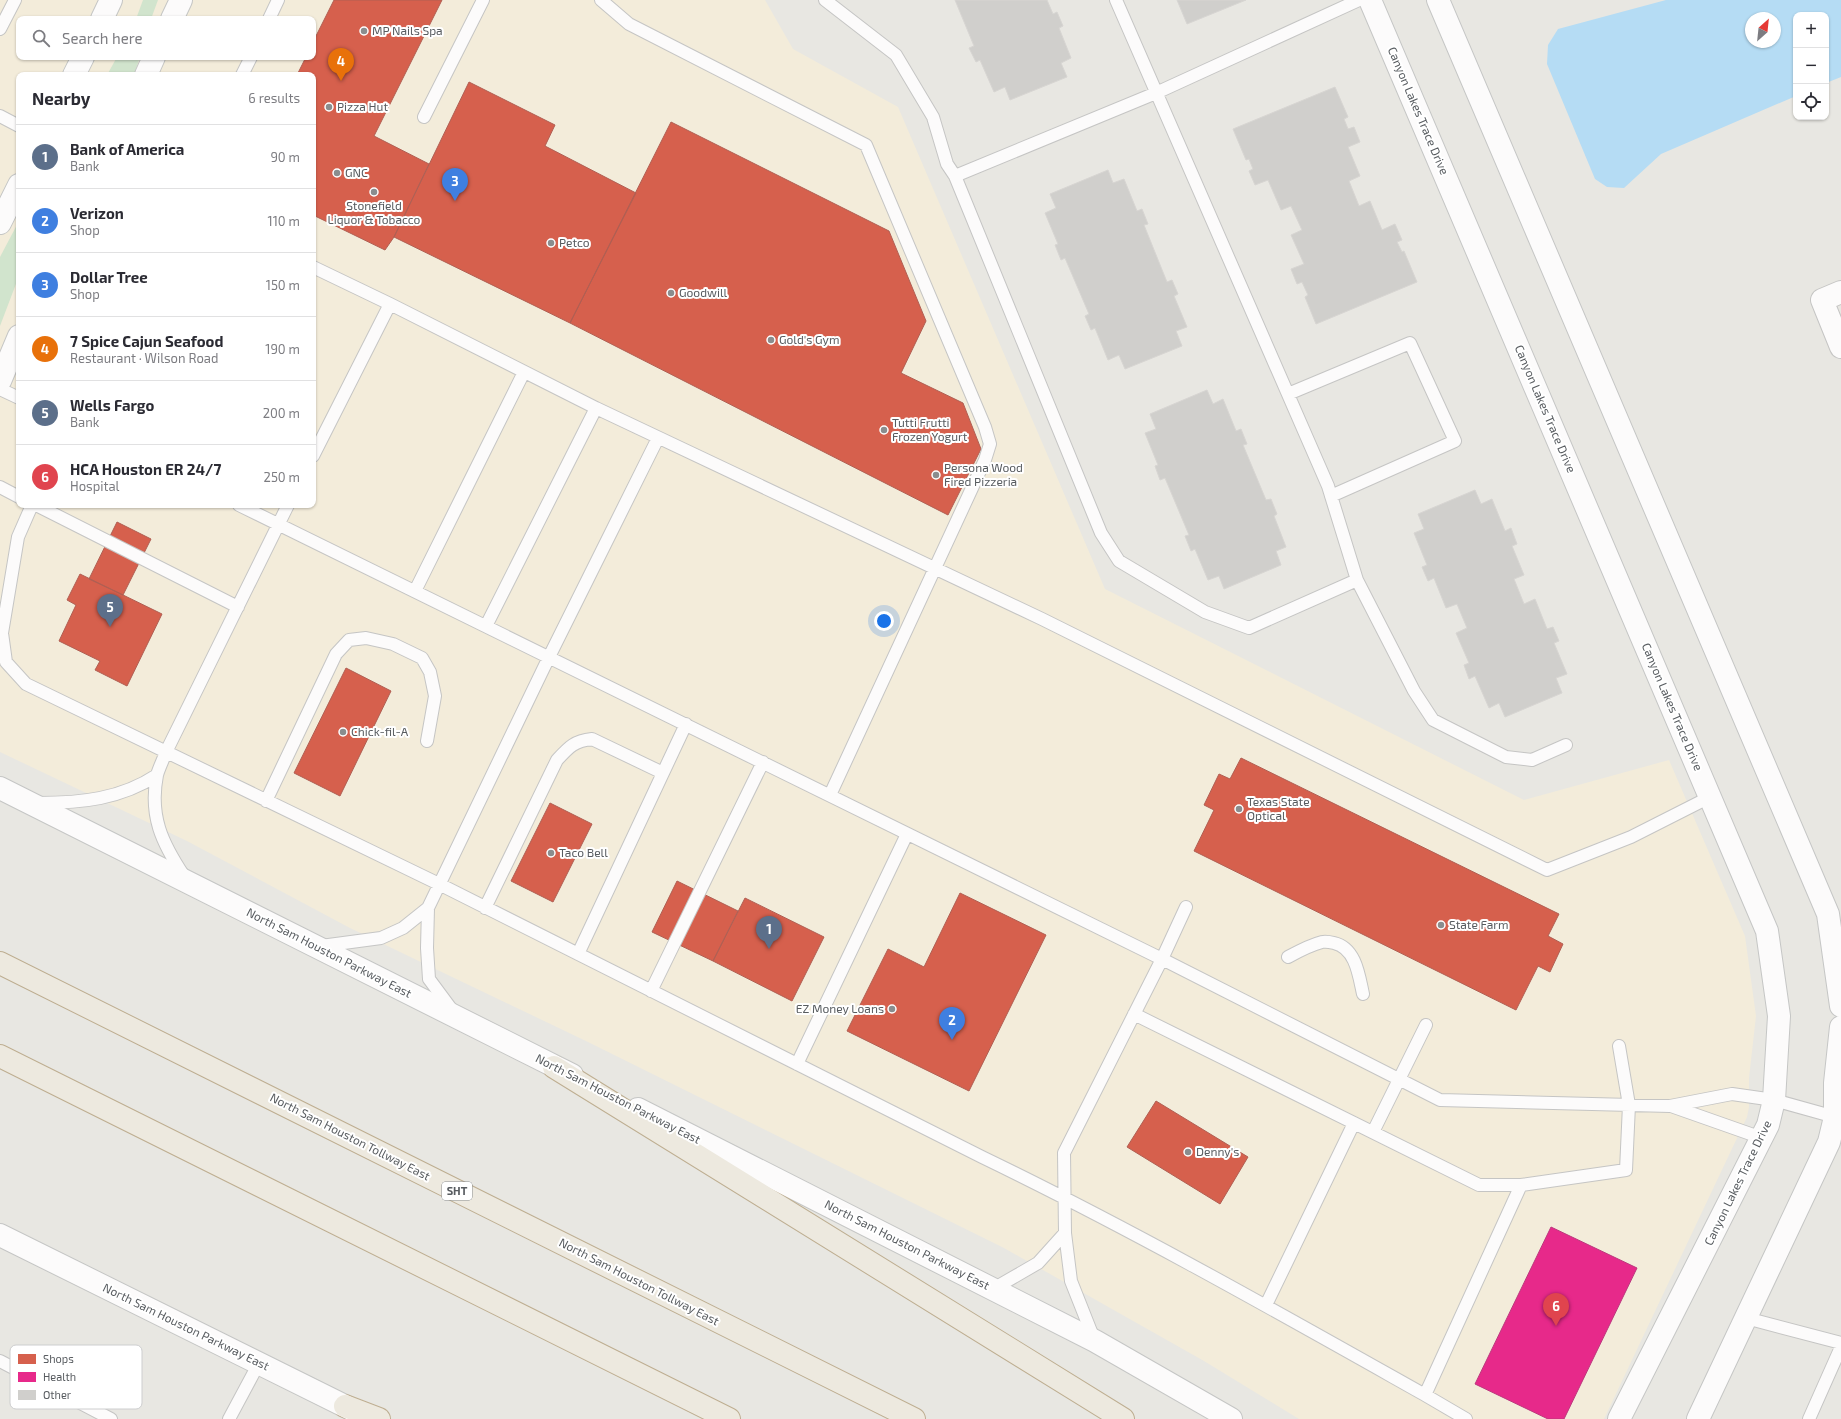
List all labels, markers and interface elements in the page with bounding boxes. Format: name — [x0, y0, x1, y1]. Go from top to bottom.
north arrow — [1745, 12, 1781, 48]
map controls — [1793, 12, 1829, 120]
button: + — [1793, 12, 1829, 48]
search box — [16, 16, 316, 60]
place label: MP Nails Spa — [372, 23, 443, 37]
marker: MP Nails Spa — [359, 26, 369, 36]
icon: search — [30, 27, 52, 49]
text: Search here — [62, 29, 143, 47]
street label: Canyon Lakes Trace Drive — [1386, 45, 1452, 177]
pin: 4 — [328, 48, 354, 81]
button: − — [1793, 48, 1829, 84]
button: locate — [1793, 84, 1829, 120]
text: Nearby — [32, 88, 90, 108]
text: 6 results — [248, 90, 300, 106]
place label: Pizza Hut — [337, 99, 388, 113]
marker: Pizza Hut — [324, 102, 334, 112]
text: Bank of America — [70, 140, 184, 158]
text: 1 — [42, 149, 48, 165]
text: 90 m — [270, 149, 300, 165]
text: Bank — [70, 158, 99, 174]
place label: GNC — [345, 165, 368, 179]
marker: GNC — [332, 168, 342, 178]
pin: 3 — [442, 168, 468, 201]
marker: Stonefield Liquor & Tobacco — [369, 187, 379, 197]
place label: Stonefield Liquor & Tobacco — [328, 198, 421, 226]
text: Verizon — [70, 204, 124, 222]
text: 2 — [41, 213, 49, 229]
text: 110 m — [268, 213, 300, 229]
text: Shop — [70, 222, 100, 238]
place label: Petco — [559, 235, 590, 249]
marker: Petco — [546, 238, 556, 248]
text: Dollar Tree — [70, 268, 148, 286]
text: 3 — [41, 277, 49, 293]
text: 150 m — [266, 277, 300, 293]
place label: Goodwill — [679, 285, 727, 299]
text: Shop — [70, 286, 100, 302]
marker: Goodwill — [666, 288, 676, 298]
text: 7 Spice Cajun Seafood — [70, 332, 223, 350]
place label: Gold's Gym — [779, 332, 839, 346]
marker: Gold's Gym — [766, 335, 776, 345]
text: 4 — [41, 341, 49, 357]
text: 190 m — [265, 341, 300, 357]
street label: Canyon Lakes Trace Drive — [1513, 343, 1579, 475]
text: Restaurant · Wilson Road — [70, 350, 218, 366]
text: Wells Fargo — [70, 396, 154, 414]
text: 5 — [41, 405, 49, 421]
text: 200 m — [263, 405, 300, 421]
text: Bank — [70, 414, 99, 430]
place label: Tutti Frutti Frozen Yogurt — [892, 415, 968, 443]
marker: Tutti Frutti Frozen Yogurt — [879, 425, 889, 435]
text: HCA Houston ER 24/7 — [70, 460, 221, 478]
place label: Persona Wood Fired Pizzeria — [944, 460, 1023, 488]
text: 6 — [41, 469, 49, 485]
text: 250 m — [264, 469, 300, 485]
marker: Persona Wood Fired Pizzeria — [931, 470, 941, 480]
text: Hospital — [70, 478, 119, 494]
pin: 5 — [97, 594, 123, 627]
your location — [874, 611, 894, 631]
street label: Canyon Lakes Trace Drive — [1640, 641, 1706, 773]
place label: Chick-fil-A — [351, 724, 409, 738]
marker: Chick-fil-A — [338, 727, 348, 737]
place label: Texas State Optical — [1247, 794, 1310, 822]
marker: Texas State Optical — [1234, 804, 1244, 814]
place label: Taco Bell — [559, 845, 608, 859]
marker: Taco Bell — [546, 848, 556, 858]
street label: North Sam Houston Parkway East — [245, 904, 415, 1000]
pin: 1 — [756, 916, 782, 949]
place label: State Farm — [1449, 917, 1509, 931]
marker: State Farm — [1436, 920, 1446, 930]
place label: EZ Money Loans — [796, 1001, 884, 1015]
marker: EZ Money Loans — [887, 1004, 897, 1014]
pin: 2 — [939, 1007, 965, 1040]
street label: North Sam Houston Parkway East — [534, 1050, 704, 1146]
street label: North Sam Houston Tollway East — [268, 1089, 433, 1183]
street label: Canyon Lakes Trace Drive — [1701, 1118, 1774, 1247]
place label: Denny's — [1196, 1144, 1239, 1158]
marker: Denny's — [1183, 1147, 1193, 1157]
road number: SHT — [442, 1182, 472, 1200]
street label: North Sam Houston Parkway East — [823, 1196, 993, 1292]
street label: North Sam Houston Tollway East — [557, 1234, 722, 1328]
street label: North Sam Houston Parkway East — [101, 1280, 272, 1373]
pin: 6 — [1543, 1293, 1569, 1326]
legend — [10, 1345, 142, 1409]
text: Shops — [43, 1352, 74, 1365]
text: Health — [43, 1370, 76, 1383]
text: Other — [43, 1388, 72, 1401]

